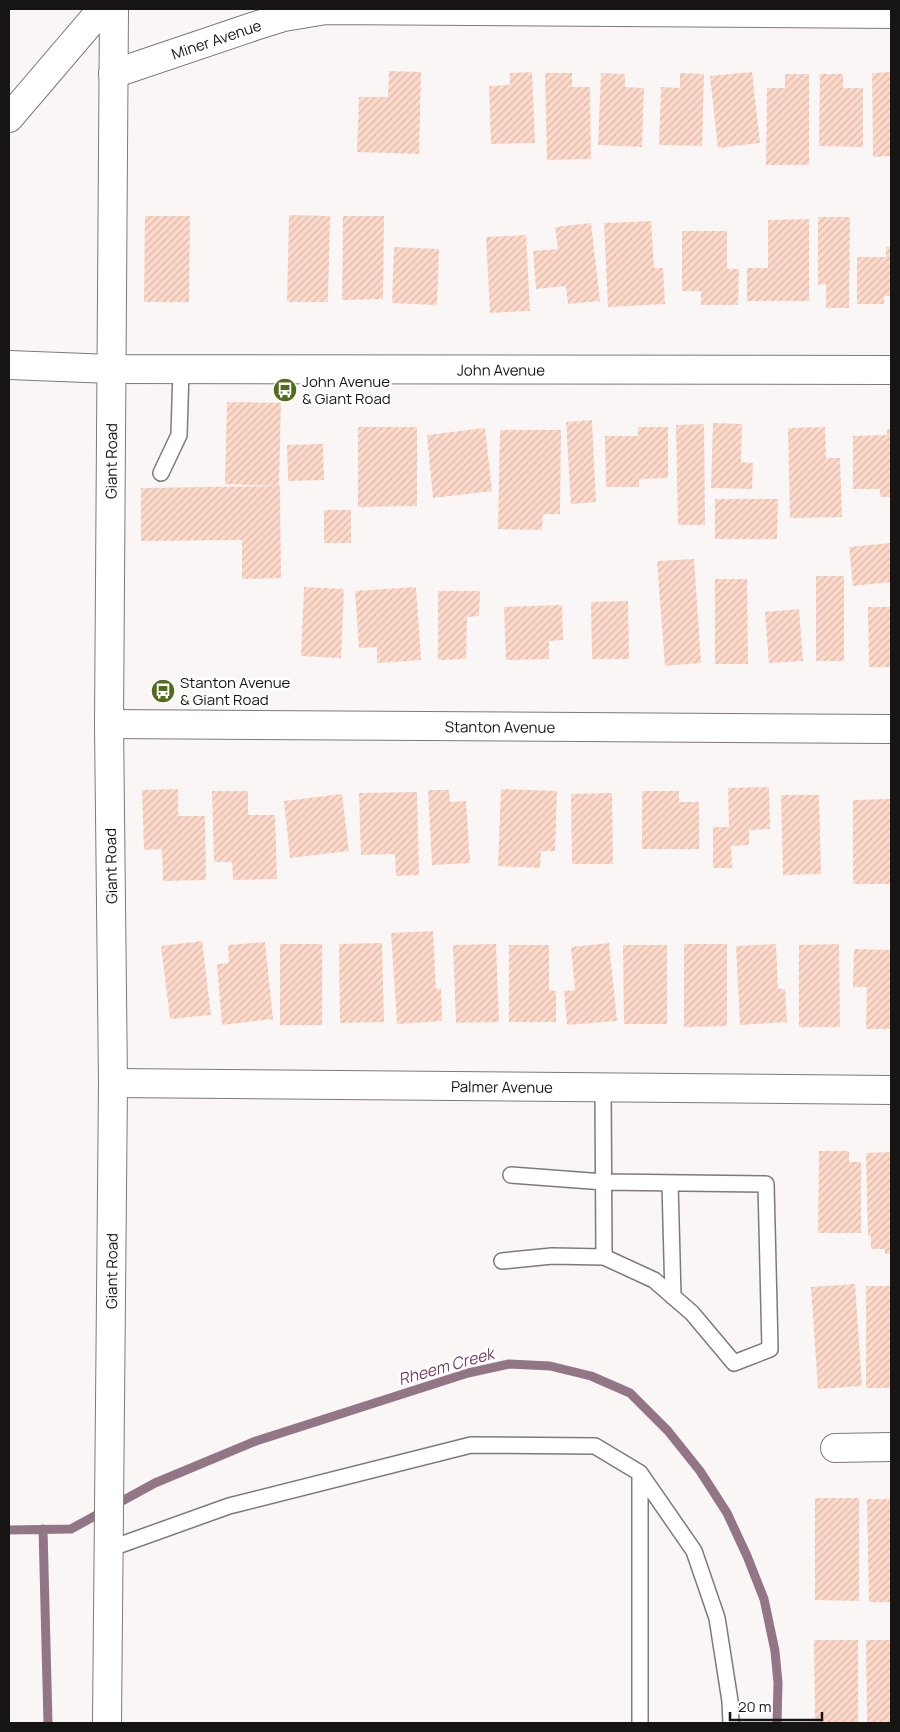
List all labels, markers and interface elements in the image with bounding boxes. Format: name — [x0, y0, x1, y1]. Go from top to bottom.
street label: Miner Avenue — [169, 14, 264, 64]
street label: John Avenue — [457, 359, 545, 380]
place label: John Avenue & Giant Road — [302, 371, 391, 409]
bus stop icon: John Avenue & Giant Road — [272, 377, 298, 403]
street label: Giant Road — [100, 423, 122, 499]
place label: Stanton Avenue & Giant Road — [180, 672, 291, 710]
bus stop icon: Stanton Avenue & Giant Road — [150, 678, 176, 704]
street label: Stanton Avenue — [445, 716, 556, 737]
street label: Giant Road — [100, 828, 122, 904]
street label: Palmer Avenue — [451, 1076, 553, 1097]
street label: Giant Road — [100, 1233, 122, 1309]
water label: Rheem Creek — [396, 1341, 498, 1390]
scale bar — [730, 1690, 822, 1722]
text: 20 m — [738, 1696, 771, 1717]

